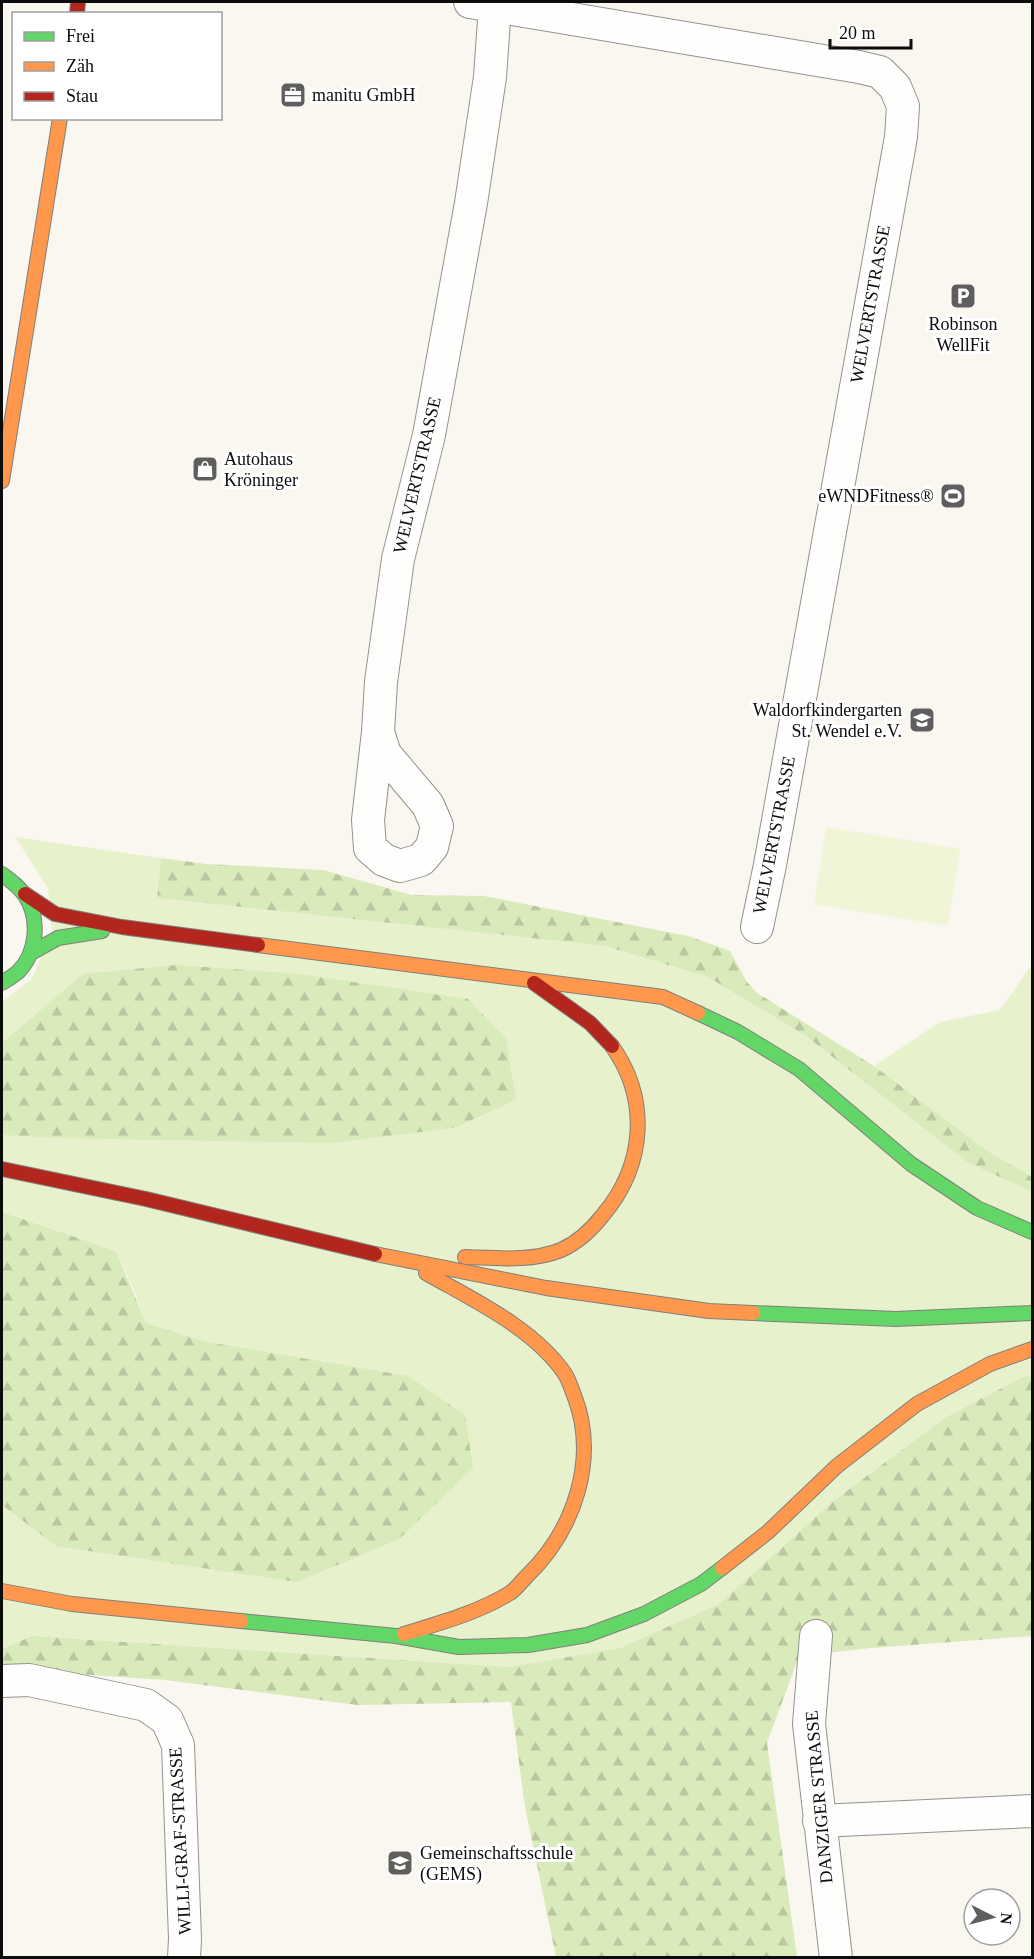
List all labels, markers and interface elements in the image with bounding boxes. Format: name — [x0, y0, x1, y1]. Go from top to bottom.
legend — [12, 12, 222, 120]
scale bar — [830, 12, 911, 50]
text: 20 m — [839, 23, 876, 43]
text: Frei — [66, 26, 95, 46]
text: Zäh — [66, 56, 94, 76]
office icon: manitu GmbH — [278, 80, 308, 110]
place label: manitu GmbH — [312, 85, 416, 105]
text: Stau — [66, 86, 98, 106]
street label: WELVERTSTRASSE — [846, 223, 894, 385]
parking icon: Robinson WellFit — [948, 281, 978, 311]
place label: Robinson WellFit — [928, 314, 998, 355]
street label: WELVERTSTRASSE — [389, 395, 445, 555]
place label: Autohaus Kröninger — [224, 449, 298, 490]
shop icon: Autohaus Kröninger — [190, 454, 220, 484]
sports icon: eWNDFitness® — [938, 481, 968, 511]
place label: eWNDFitness® — [818, 486, 934, 506]
place label: Waldorfkindergarten St. Wendel e.V. — [753, 700, 902, 741]
school or university icon: Waldorfkindergarten St. Wendel e.V. — [907, 705, 937, 735]
street label: WELVERTSTRASSE — [749, 754, 799, 916]
street label: DANZIGER STRASSE — [801, 1710, 837, 1884]
street label: WILLI-GRAF-STRASSE — [165, 1747, 195, 1935]
place label: Gemeinschaftsschule (GEMS) — [420, 1843, 573, 1885]
school or university icon: Gemeinschaftsschule (GEMS) — [385, 1848, 415, 1878]
north arrow — [962, 1887, 1022, 1947]
text: N — [997, 1912, 1015, 1926]

